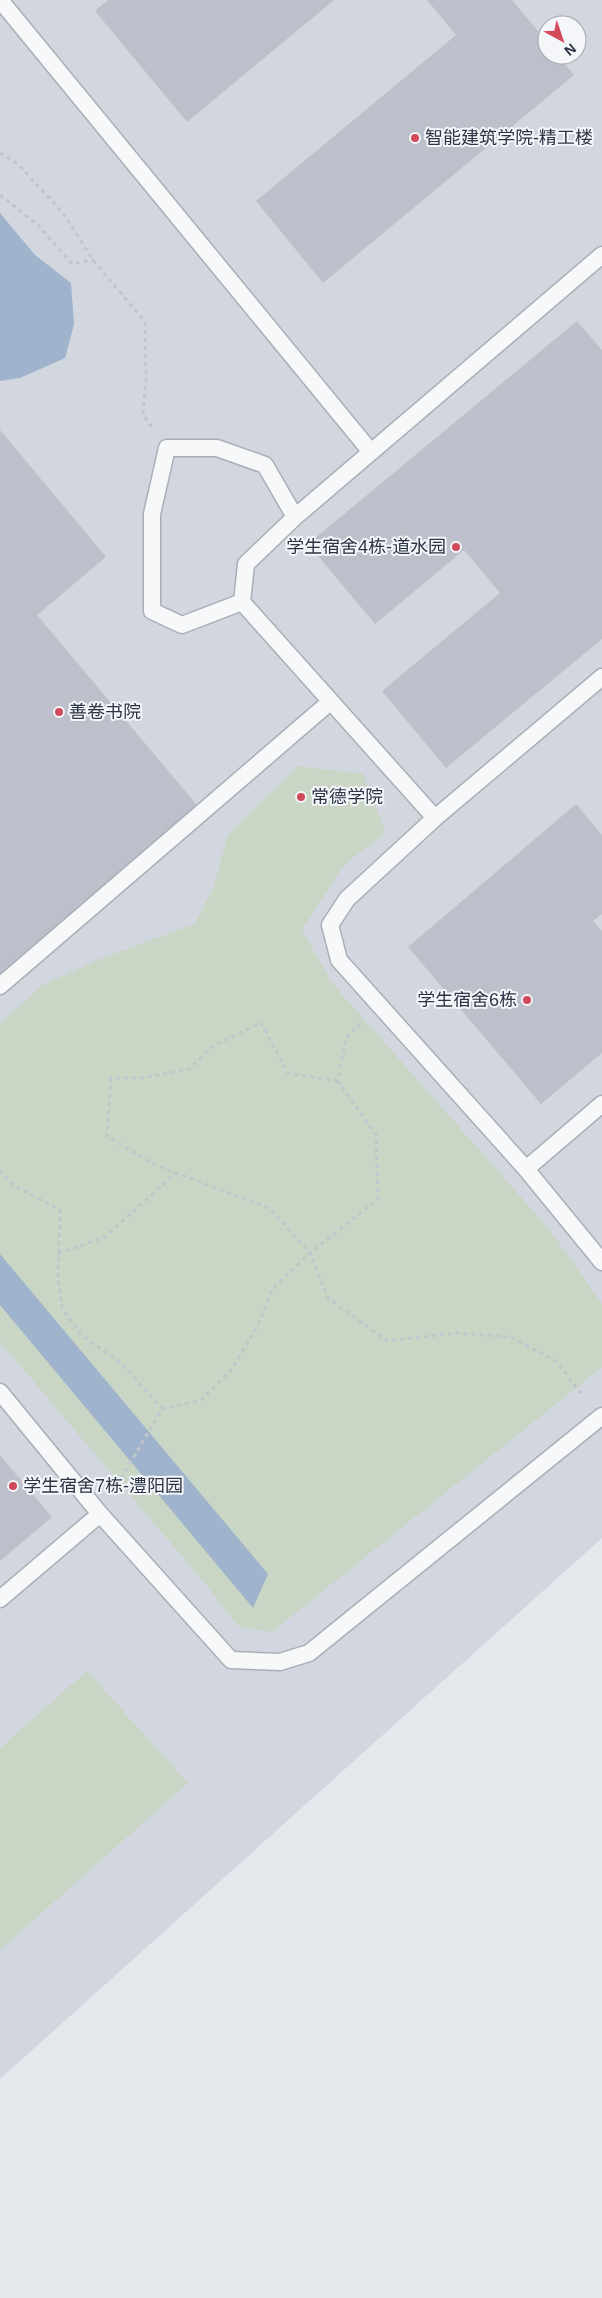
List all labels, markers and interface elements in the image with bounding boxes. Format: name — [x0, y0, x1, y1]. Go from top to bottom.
north arrow — [537, 15, 587, 65]
text: N — [561, 41, 579, 59]
place label: 智能建筑学院-精工楼 — [425, 128, 593, 148]
marker: 智能建筑学院-精工楼 — [409, 132, 421, 144]
place label: 学生宿舍4栋-道水园 — [286, 537, 446, 557]
marker: 学生宿舍4栋-道水园 — [450, 541, 462, 553]
place label: 善卷书院 — [69, 702, 141, 722]
marker: 善卷书院 — [53, 706, 65, 718]
place label: 常德学院 — [311, 787, 383, 807]
marker: 常德学院 — [295, 791, 307, 803]
place label: 学生宿舍6栋 — [417, 990, 517, 1010]
marker: 学生宿舍6栋 — [521, 994, 533, 1006]
place label: 学生宿舍7栋-澧阳园 — [23, 1476, 183, 1496]
marker: 学生宿舍7栋-澧阳园 — [7, 1480, 19, 1492]

